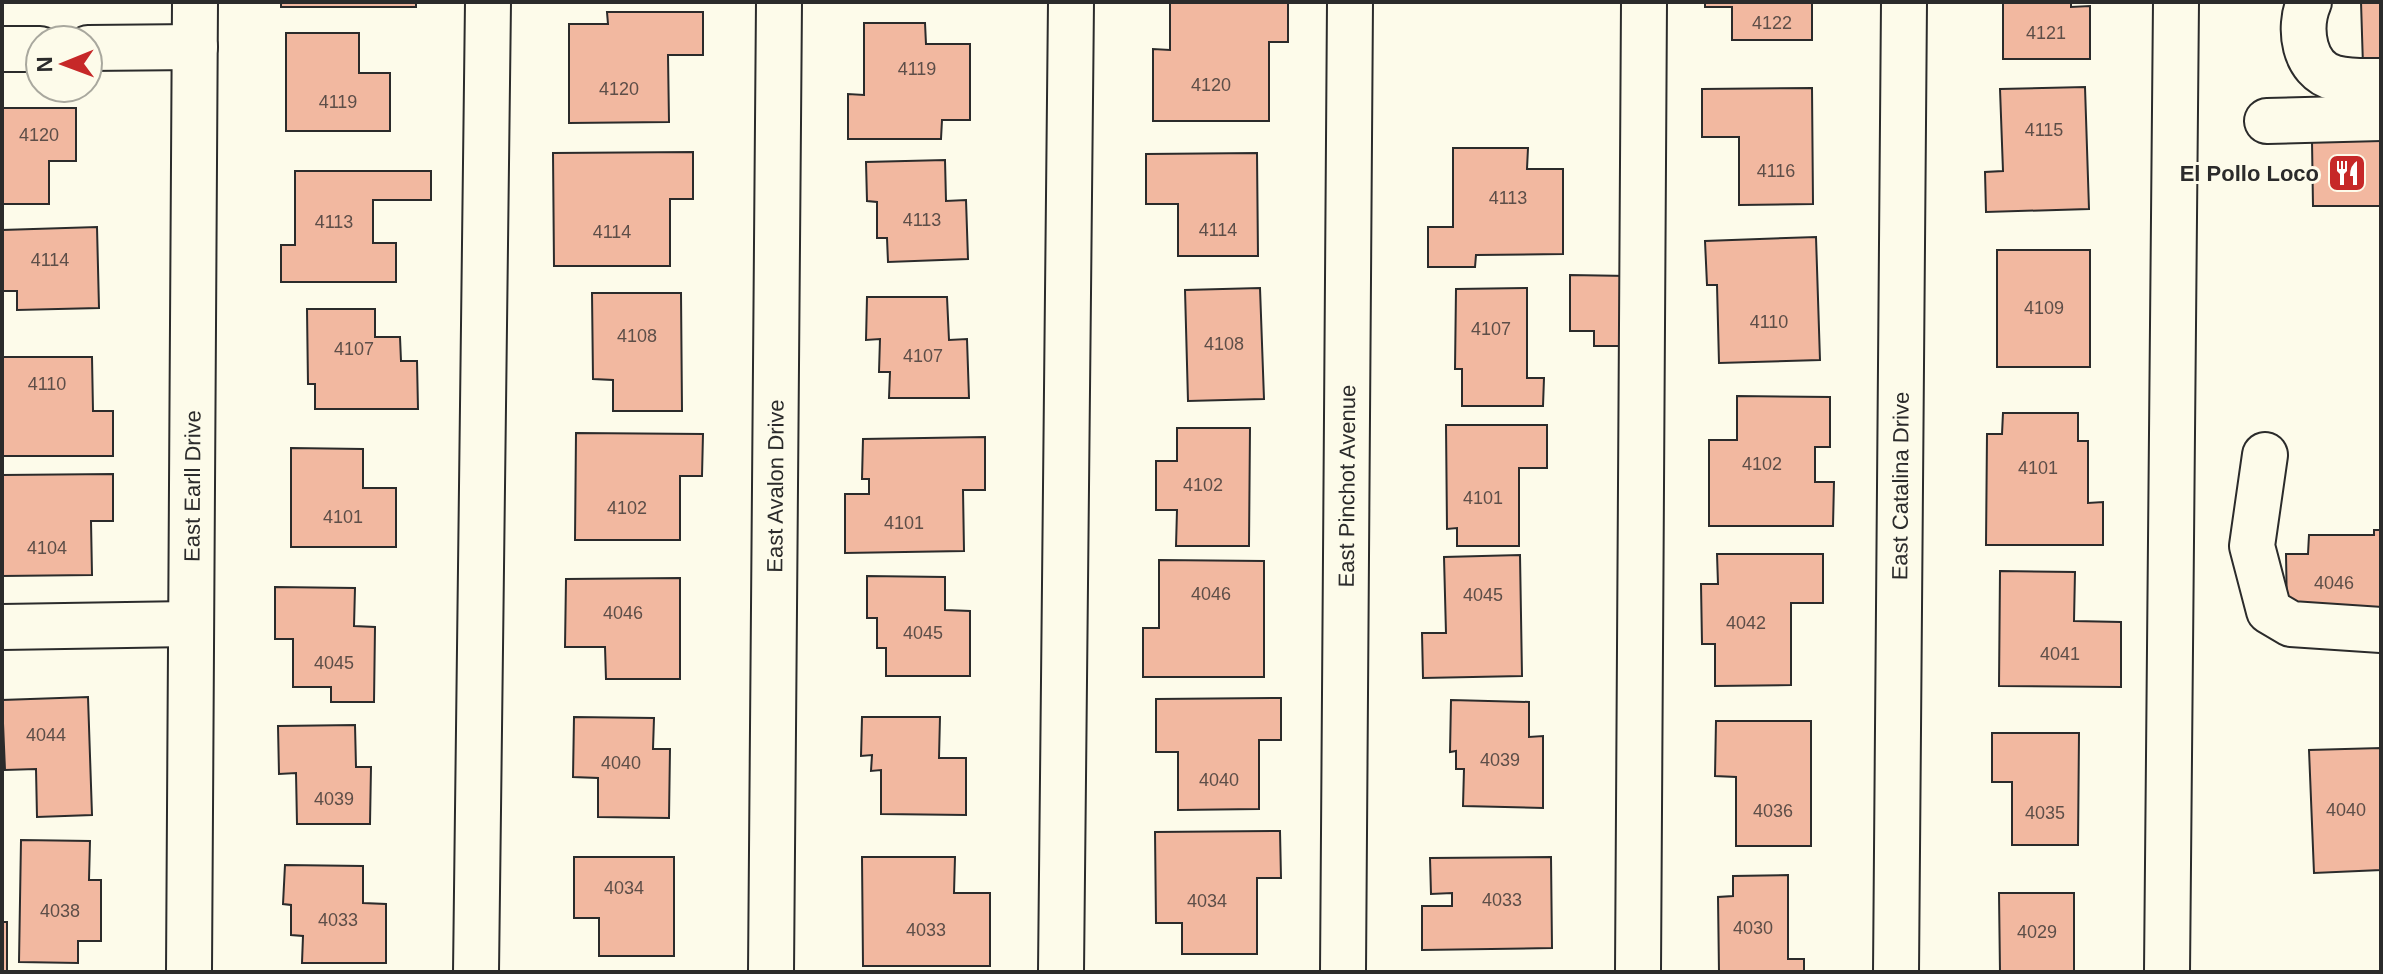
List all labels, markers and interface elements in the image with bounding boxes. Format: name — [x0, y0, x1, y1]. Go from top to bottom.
house number: 4122 — [1752, 13, 1792, 33]
house number: 4121 — [2026, 23, 2066, 43]
north arrow — [24, 24, 104, 104]
text: N — [32, 56, 57, 73]
house number: 4119 — [898, 59, 936, 79]
house number: 4120 — [1191, 75, 1231, 95]
house number: 4120 — [599, 79, 639, 99]
house number: 4119 — [319, 92, 357, 112]
house number: 4115 — [2025, 120, 2063, 140]
house number: 4120 — [19, 125, 59, 145]
restaurant icon: El Pollo Loco — [2326, 152, 2368, 194]
house number: 4116 — [1757, 161, 1795, 181]
place label: El Pollo Loco — [2180, 161, 2319, 186]
house number: 4113 — [1489, 188, 1527, 208]
house number: 4113 — [903, 210, 941, 230]
house number: 4113 — [315, 212, 353, 232]
house number: 4114 — [1199, 220, 1237, 240]
house number: 4114 — [593, 222, 631, 242]
house number: 4114 — [31, 250, 69, 270]
house number: 4109 — [2024, 298, 2064, 318]
house number: 4110 — [1750, 312, 1788, 332]
house number: 4107 — [1471, 319, 1511, 339]
house number: 4108 — [617, 326, 657, 346]
house number: 4108 — [1204, 334, 1244, 354]
house number: 4107 — [334, 339, 374, 359]
house number: 4107 — [903, 346, 943, 366]
house number: 4110 — [28, 374, 66, 394]
street label: East Pinchot Avenue — [1333, 385, 1360, 588]
street label: East Catalina Drive — [1887, 392, 1913, 580]
street label: East Avalon Drive — [762, 399, 788, 573]
street label: East Earll Drive — [179, 410, 205, 562]
house number: 4102 — [1742, 454, 1782, 474]
house number: 4101 — [2018, 458, 2058, 478]
house number: 4102 — [1183, 475, 1223, 495]
house number: 4101 — [1463, 488, 1503, 508]
house number: 4102 — [607, 498, 647, 518]
house number: 4101 — [323, 507, 363, 527]
house number: 4101 — [884, 513, 924, 533]
house number: 4104 — [27, 538, 67, 558]
house number: 4046 — [2314, 573, 2354, 593]
house number: 4046 — [1191, 584, 1231, 604]
house number: 4045 — [1463, 585, 1503, 605]
house number: 4046 — [603, 603, 643, 623]
house number: 4042 — [1726, 613, 1766, 633]
house number: 4045 — [903, 623, 943, 643]
house number: 4041 — [2040, 644, 2080, 664]
house number: 4045 — [314, 653, 354, 673]
house number: 4044 — [26, 725, 66, 745]
house number: 4039 — [1480, 750, 1520, 770]
house number: 4040 — [601, 753, 641, 773]
house number: 4040 — [1199, 770, 1239, 790]
house number: 4039 — [314, 789, 354, 809]
house number: 4040 — [2326, 800, 2366, 820]
house number: 4036 — [1753, 801, 1793, 821]
house number: 4035 — [2025, 803, 2065, 823]
house number: 4034 — [604, 878, 644, 898]
house number: 4033 — [1482, 890, 1522, 910]
house number: 4034 — [1187, 891, 1227, 911]
house number: 4038 — [40, 901, 80, 921]
house number: 4033 — [318, 910, 358, 930]
house number: 4030 — [1733, 918, 1773, 938]
house number: 4033 — [906, 920, 946, 940]
house number: 4029 — [2017, 922, 2057, 942]

